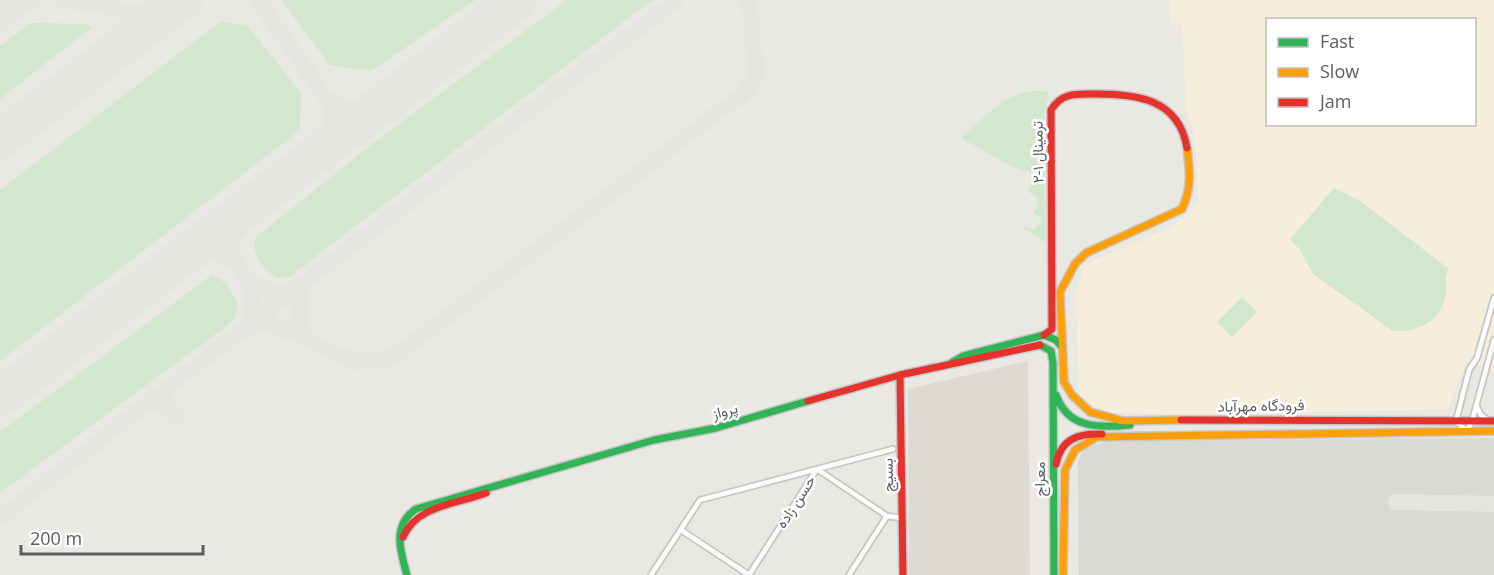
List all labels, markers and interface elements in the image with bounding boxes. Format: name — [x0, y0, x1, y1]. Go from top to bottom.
legend — [1266, 18, 1476, 126]
text: Fast — [1320, 29, 1354, 53]
text: Slow — [1320, 59, 1359, 83]
text: Jam — [1318, 89, 1352, 113]
street label: ترمینال ۱-۲ — [1026, 120, 1048, 183]
street label: فرودگاه مهرآباد — [1217, 394, 1305, 416]
street label: پرواز — [709, 397, 740, 424]
street label: بسیج — [877, 458, 899, 492]
street label: معراج — [1029, 462, 1051, 496]
street label: حسن زاده — [771, 471, 821, 532]
scale bar — [21, 518, 202, 556]
text: 200 m — [30, 526, 82, 550]

